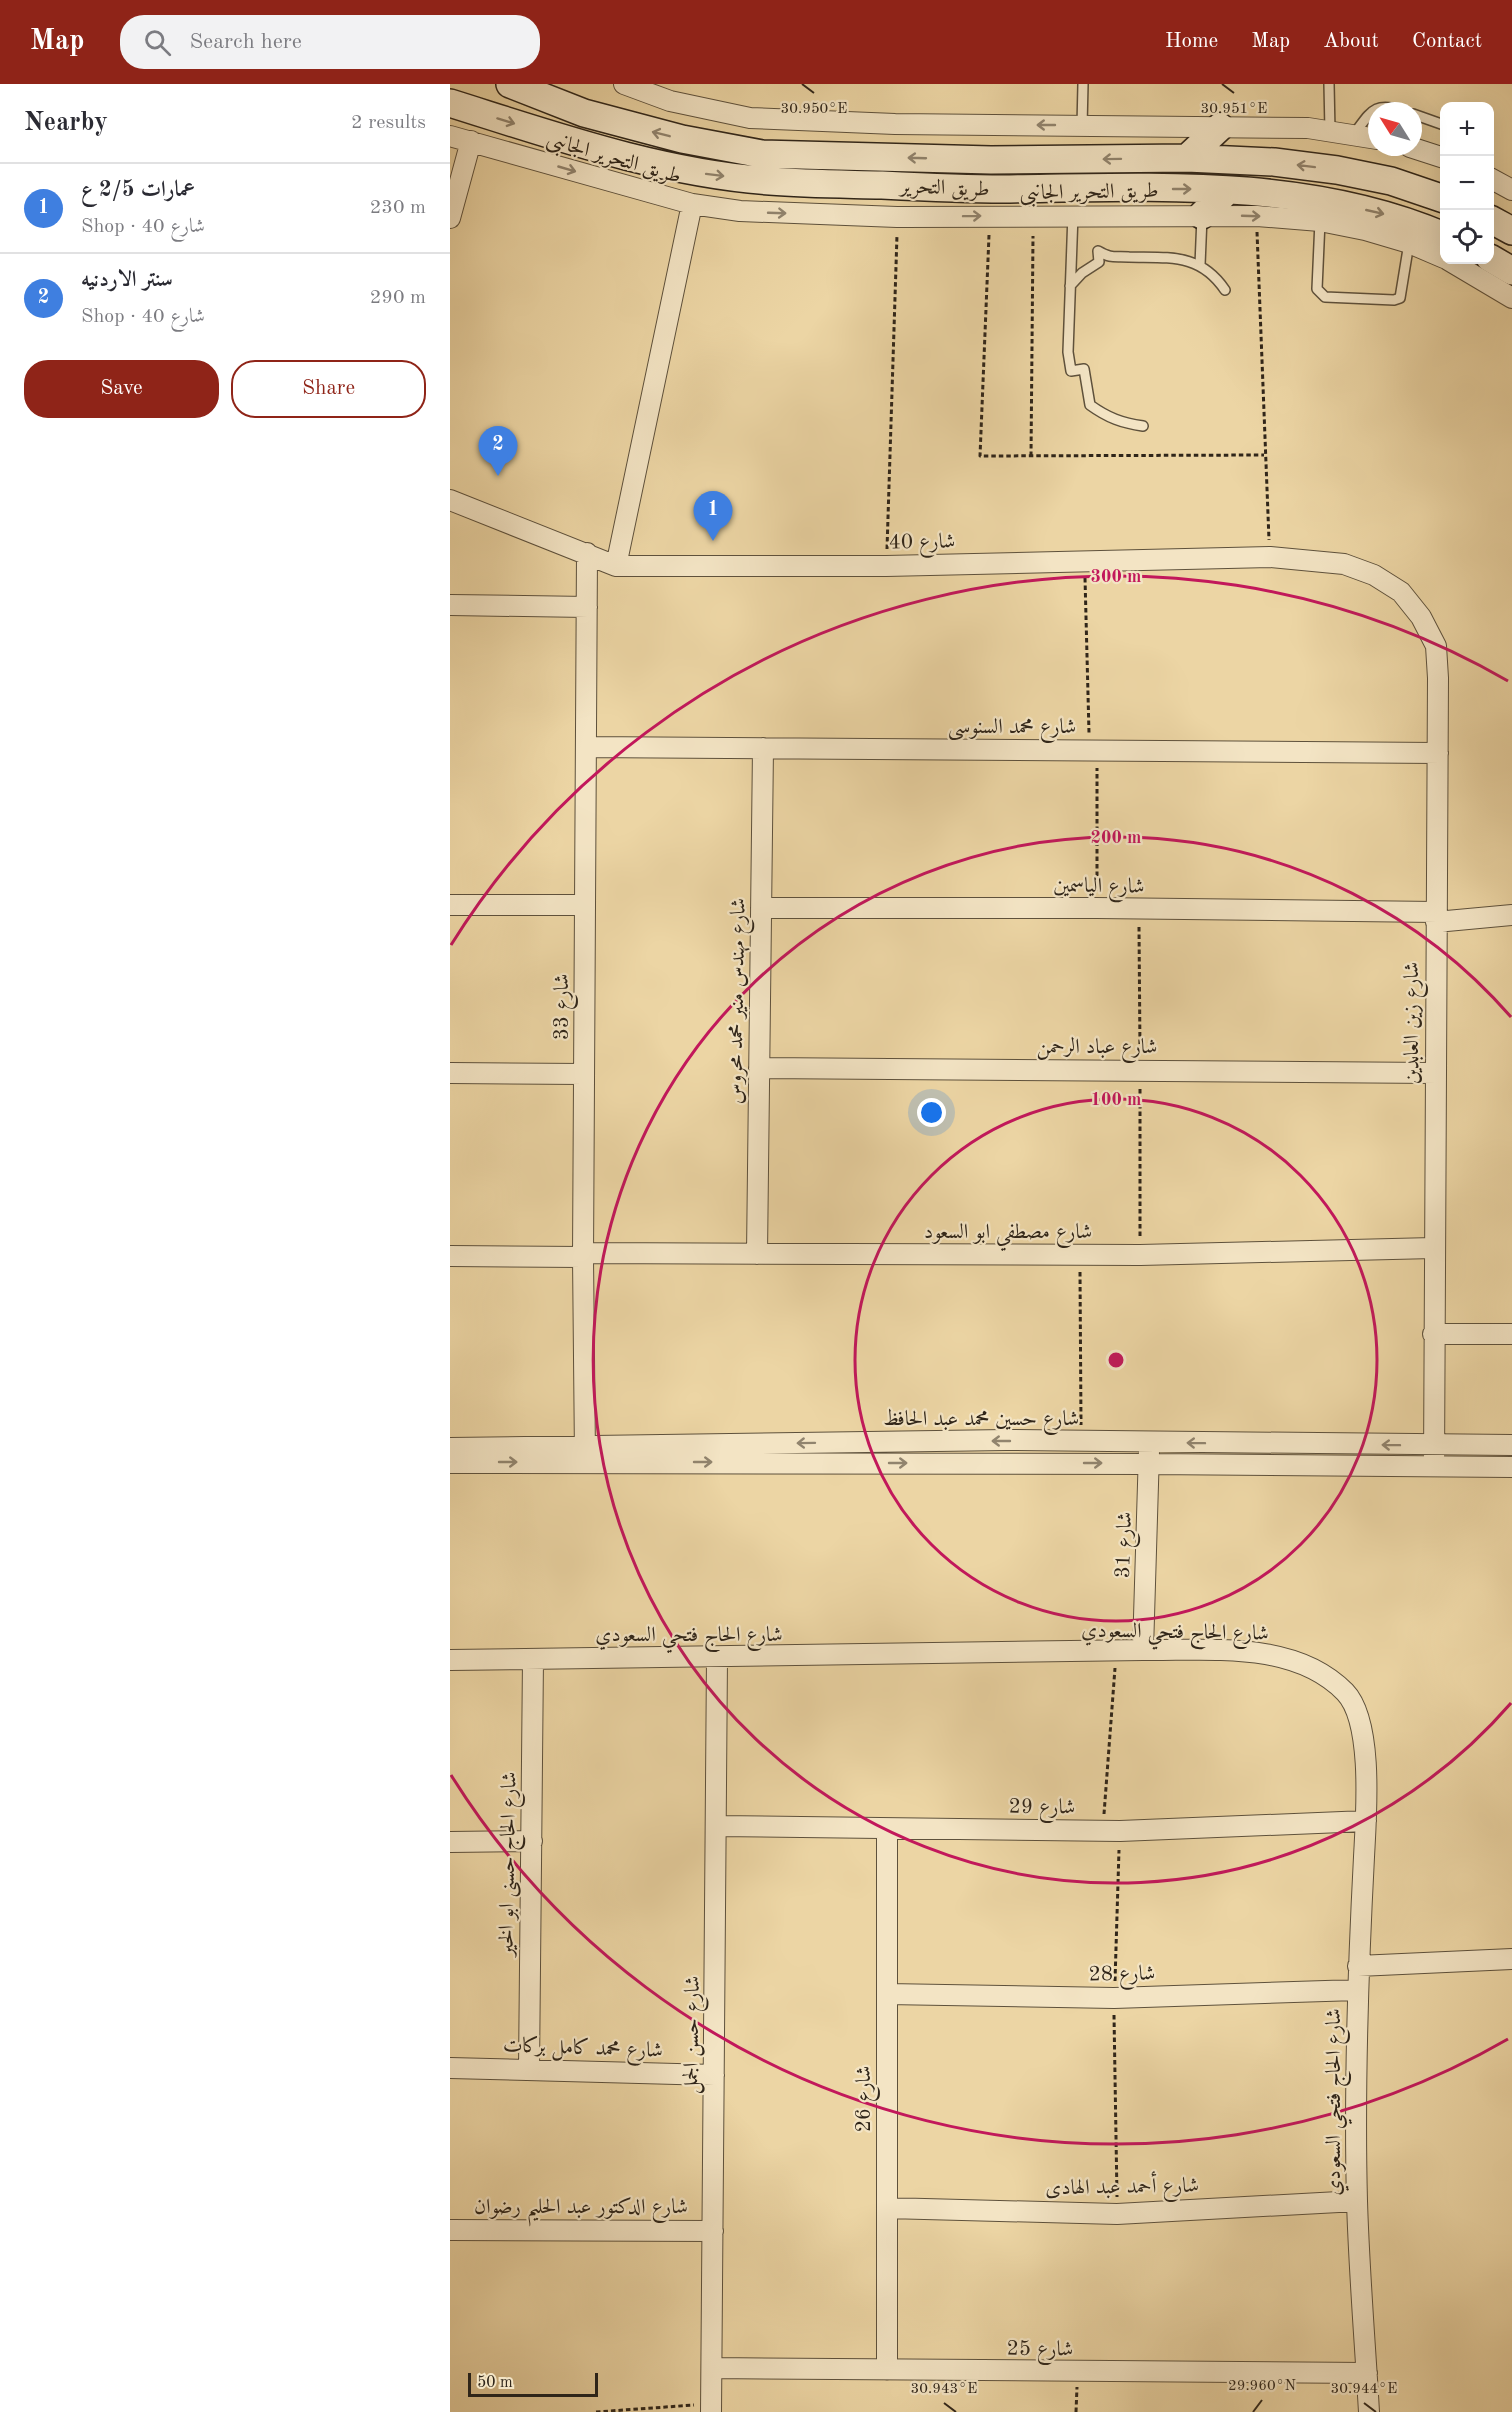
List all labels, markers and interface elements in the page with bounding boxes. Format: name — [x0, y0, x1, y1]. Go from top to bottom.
search box — [120, 15, 540, 69]
icon: search — [141, 26, 174, 59]
text: Map — [30, 28, 84, 56]
text: Search here — [189, 31, 302, 53]
text: Home — [1165, 31, 1218, 52]
text: Map — [1251, 31, 1290, 52]
text: About — [1323, 31, 1379, 52]
text: Contact — [1412, 31, 1482, 52]
text: 30.950°E — [781, 102, 847, 117]
text: 30.951°E — [1201, 102, 1267, 117]
north arrow — [1368, 102, 1422, 156]
map controls — [1440, 102, 1494, 264]
button: + — [1440, 102, 1494, 156]
text: Nearby — [24, 110, 108, 136]
text: 2 results — [351, 113, 426, 133]
one-way arrow — [496, 116, 515, 127]
one-way arrow — [1037, 119, 1057, 131]
one-way arrow — [652, 127, 671, 139]
street label: طريق التحرير الجانبى — [543, 129, 683, 191]
one-way arrow — [907, 152, 927, 164]
one-way arrow — [1102, 153, 1122, 165]
button: − — [1440, 156, 1494, 210]
one-way arrow — [1297, 161, 1317, 172]
one-way arrow — [557, 163, 576, 175]
one-way arrow — [704, 170, 724, 181]
street label: طريق التحرير — [898, 176, 990, 202]
text: عمارات 2/5 ع — [81, 179, 195, 201]
street label: طريق التحرير الجانبى — [1019, 181, 1159, 207]
one-way arrow — [1172, 183, 1192, 195]
text: 1 — [38, 198, 49, 218]
text: 230 m — [370, 198, 426, 218]
one-way arrow — [1366, 206, 1385, 218]
one-way arrow — [767, 207, 787, 218]
one-way arrow — [1241, 210, 1261, 221]
button: locate — [1440, 210, 1494, 264]
one-way arrow — [962, 211, 982, 222]
text: Shop · شارع 40 — [81, 217, 205, 237]
text: سنتر الاردنيه — [81, 269, 173, 291]
text: 2 — [38, 288, 49, 308]
text: 290 m — [370, 288, 426, 308]
text: Shop · شارع 40 — [81, 307, 205, 327]
button: Save — [24, 360, 219, 418]
button: Share — [231, 360, 426, 418]
pin: 2 — [478, 426, 518, 476]
pin: 1 — [694, 492, 732, 541]
street label: شارع 40 — [888, 531, 956, 560]
text: 300 m — [1091, 568, 1141, 586]
street label: شارع محمد السنوسى — [948, 717, 1076, 744]
text: 200 m — [1091, 829, 1141, 847]
street label: شارع الياسمين — [1053, 875, 1145, 904]
street label: شارع مهندس منير محمد محروس — [725, 898, 756, 1104]
street label: شارع زين العابدين — [1402, 962, 1429, 1084]
street label: شارع 33 — [552, 974, 579, 1040]
street label: شارع عباد الرحمن — [1036, 1036, 1158, 1064]
text: 100 m — [1091, 1091, 1141, 1109]
your location — [917, 1098, 946, 1127]
street label: شارع مصطفي ابو السعود — [924, 1222, 1092, 1251]
centre of rings — [1106, 1350, 1126, 1370]
street label: شارع حسين محمد عبد الحافظ — [883, 1408, 1079, 1436]
one-way arrow — [991, 1435, 1011, 1447]
one-way arrow — [796, 1437, 816, 1449]
one-way arrow — [1186, 1437, 1206, 1449]
one-way arrow — [1381, 1439, 1401, 1451]
one-way arrow — [498, 1456, 518, 1468]
one-way arrow — [693, 1456, 713, 1468]
one-way arrow — [888, 1457, 908, 1469]
one-way arrow — [1083, 1457, 1103, 1469]
street label: شارع 31 — [1113, 1511, 1142, 1579]
street label: شارع الحاج فتحي السعودي — [1081, 1620, 1269, 1653]
street label: شارع الحاج فتحي السعودي — [595, 1625, 783, 1654]
street label: شارع الحاج حسنى ابو الخير — [496, 1772, 528, 1959]
street label: شارع 29 — [1008, 1796, 1076, 1825]
street label: شارع 28 — [1088, 1963, 1156, 1992]
street label: شارع حسن الجمل — [681, 1976, 710, 2095]
street label: شارع الحاج فتحي السعودي — [1324, 2008, 1353, 2196]
street label: شارع محمد كامل بركات — [502, 2034, 663, 2068]
street label: شارع 26 — [854, 2066, 881, 2132]
street label: شارع أحمد عبد الهادى — [1045, 2170, 1199, 2205]
street label: شارع الدكتور عبد الحليم رضوان — [474, 2197, 688, 2227]
street label: شارع 25 — [1006, 2338, 1074, 2367]
scale bar — [468, 2370, 598, 2398]
text: 50 m — [477, 2375, 513, 2391]
text: 29.960°N — [1228, 2379, 1296, 2394]
text: 30.943°E — [911, 2382, 977, 2397]
text: 30.944°E — [1331, 2382, 1397, 2397]

